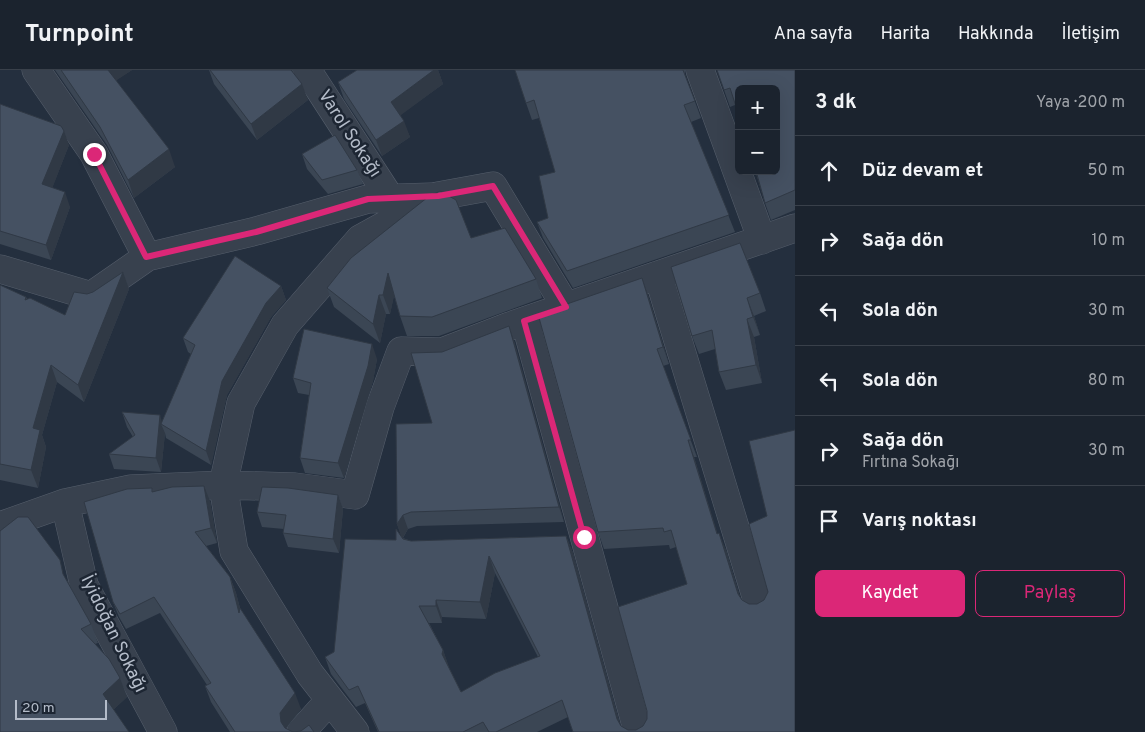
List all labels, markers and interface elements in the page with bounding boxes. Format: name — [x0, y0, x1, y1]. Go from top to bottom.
text: Turnpoint — [25, 20, 134, 50]
text: Ana sayfa — [774, 23, 853, 46]
text: Harita — [881, 23, 930, 46]
text: Hakkında — [958, 23, 1033, 46]
text: İletişim — [1061, 23, 1120, 46]
map controls — [735, 85, 780, 175]
button: + — [735, 85, 780, 130]
street label: Varol Sokağı — [312, 86, 386, 182]
text: 3 dk — [815, 89, 857, 116]
text: Yaya · 200 m — [1036, 93, 1125, 113]
button: − — [735, 130, 780, 175]
route end — [83, 143, 106, 166]
icon: ahead — [815, 157, 843, 185]
text: Düz devam et — [862, 159, 983, 183]
text: 50 m — [1088, 161, 1125, 181]
icon: right — [815, 227, 843, 255]
text: Sağa dön — [862, 229, 944, 253]
text: 10 m — [1091, 231, 1125, 251]
icon: left — [815, 297, 843, 325]
text: Sola dön — [862, 299, 938, 323]
text: 30 m — [1088, 301, 1125, 321]
icon: left — [815, 367, 843, 395]
text: Sola dön — [862, 369, 938, 393]
text: 80 m — [1088, 371, 1125, 391]
text: Sağa dön — [862, 429, 944, 453]
icon: right — [815, 437, 843, 465]
text: 30 m — [1088, 441, 1125, 461]
text: Fırtına Sokağı — [862, 453, 959, 473]
icon: arrive — [815, 507, 843, 535]
text: Varış noktası — [862, 509, 977, 533]
route start — [573, 526, 596, 549]
button: Kaydet — [815, 570, 965, 617]
button: Paylaş — [975, 570, 1125, 617]
street label: İyidoğan Sokağı — [75, 571, 153, 697]
scale bar — [15, 697, 108, 720]
text: 20 m — [22, 700, 55, 717]

